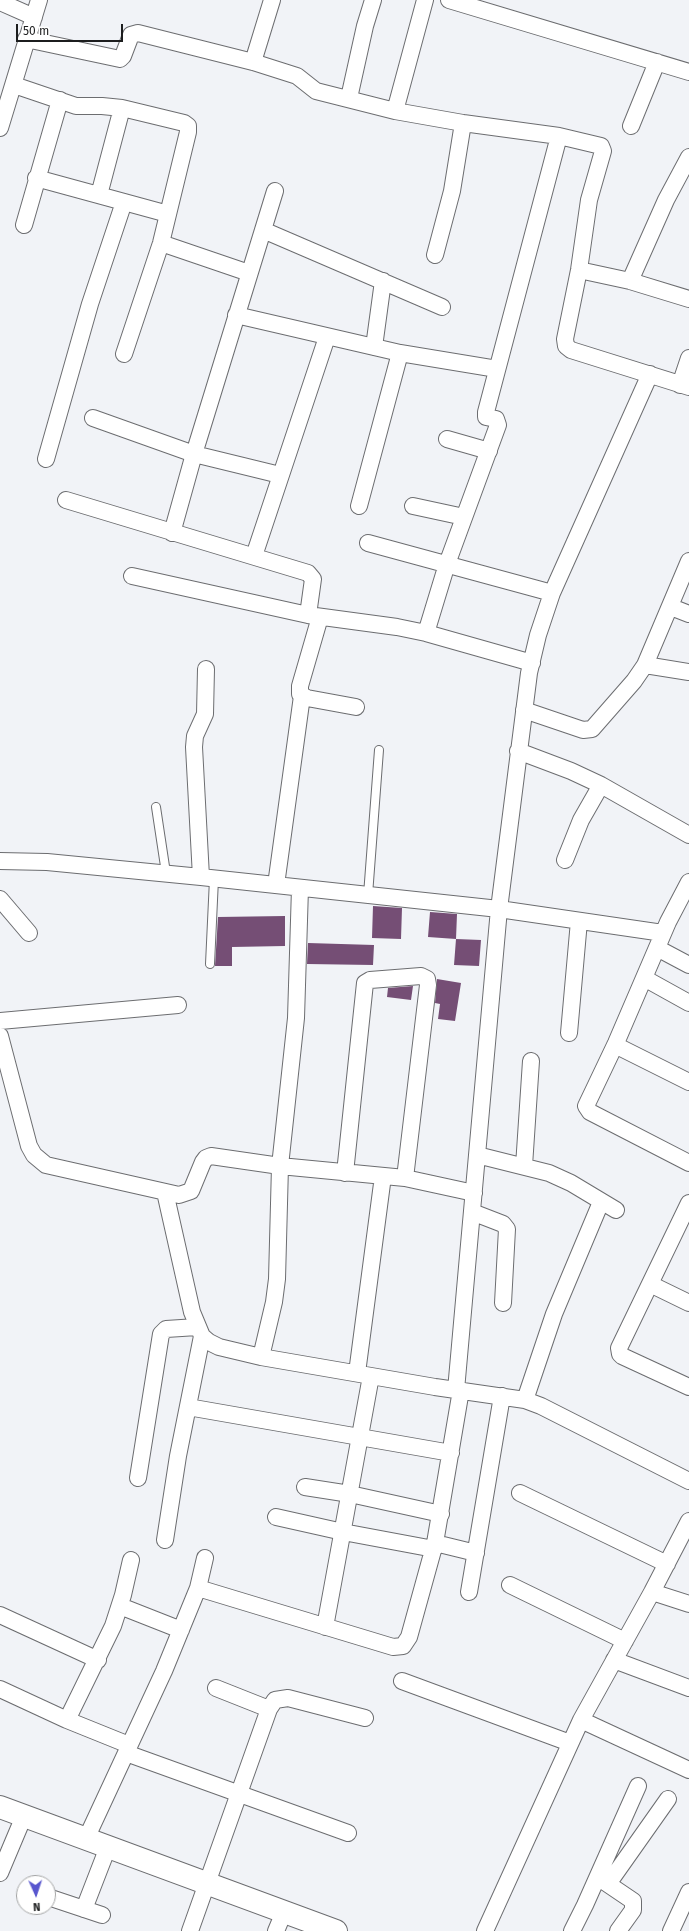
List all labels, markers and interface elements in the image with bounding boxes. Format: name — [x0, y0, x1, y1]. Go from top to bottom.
scale bar — [18, 16, 125, 42]
text: 50 m — [23, 24, 49, 38]
north arrow — [16, 1875, 56, 1915]
text: N — [33, 1900, 41, 1913]

